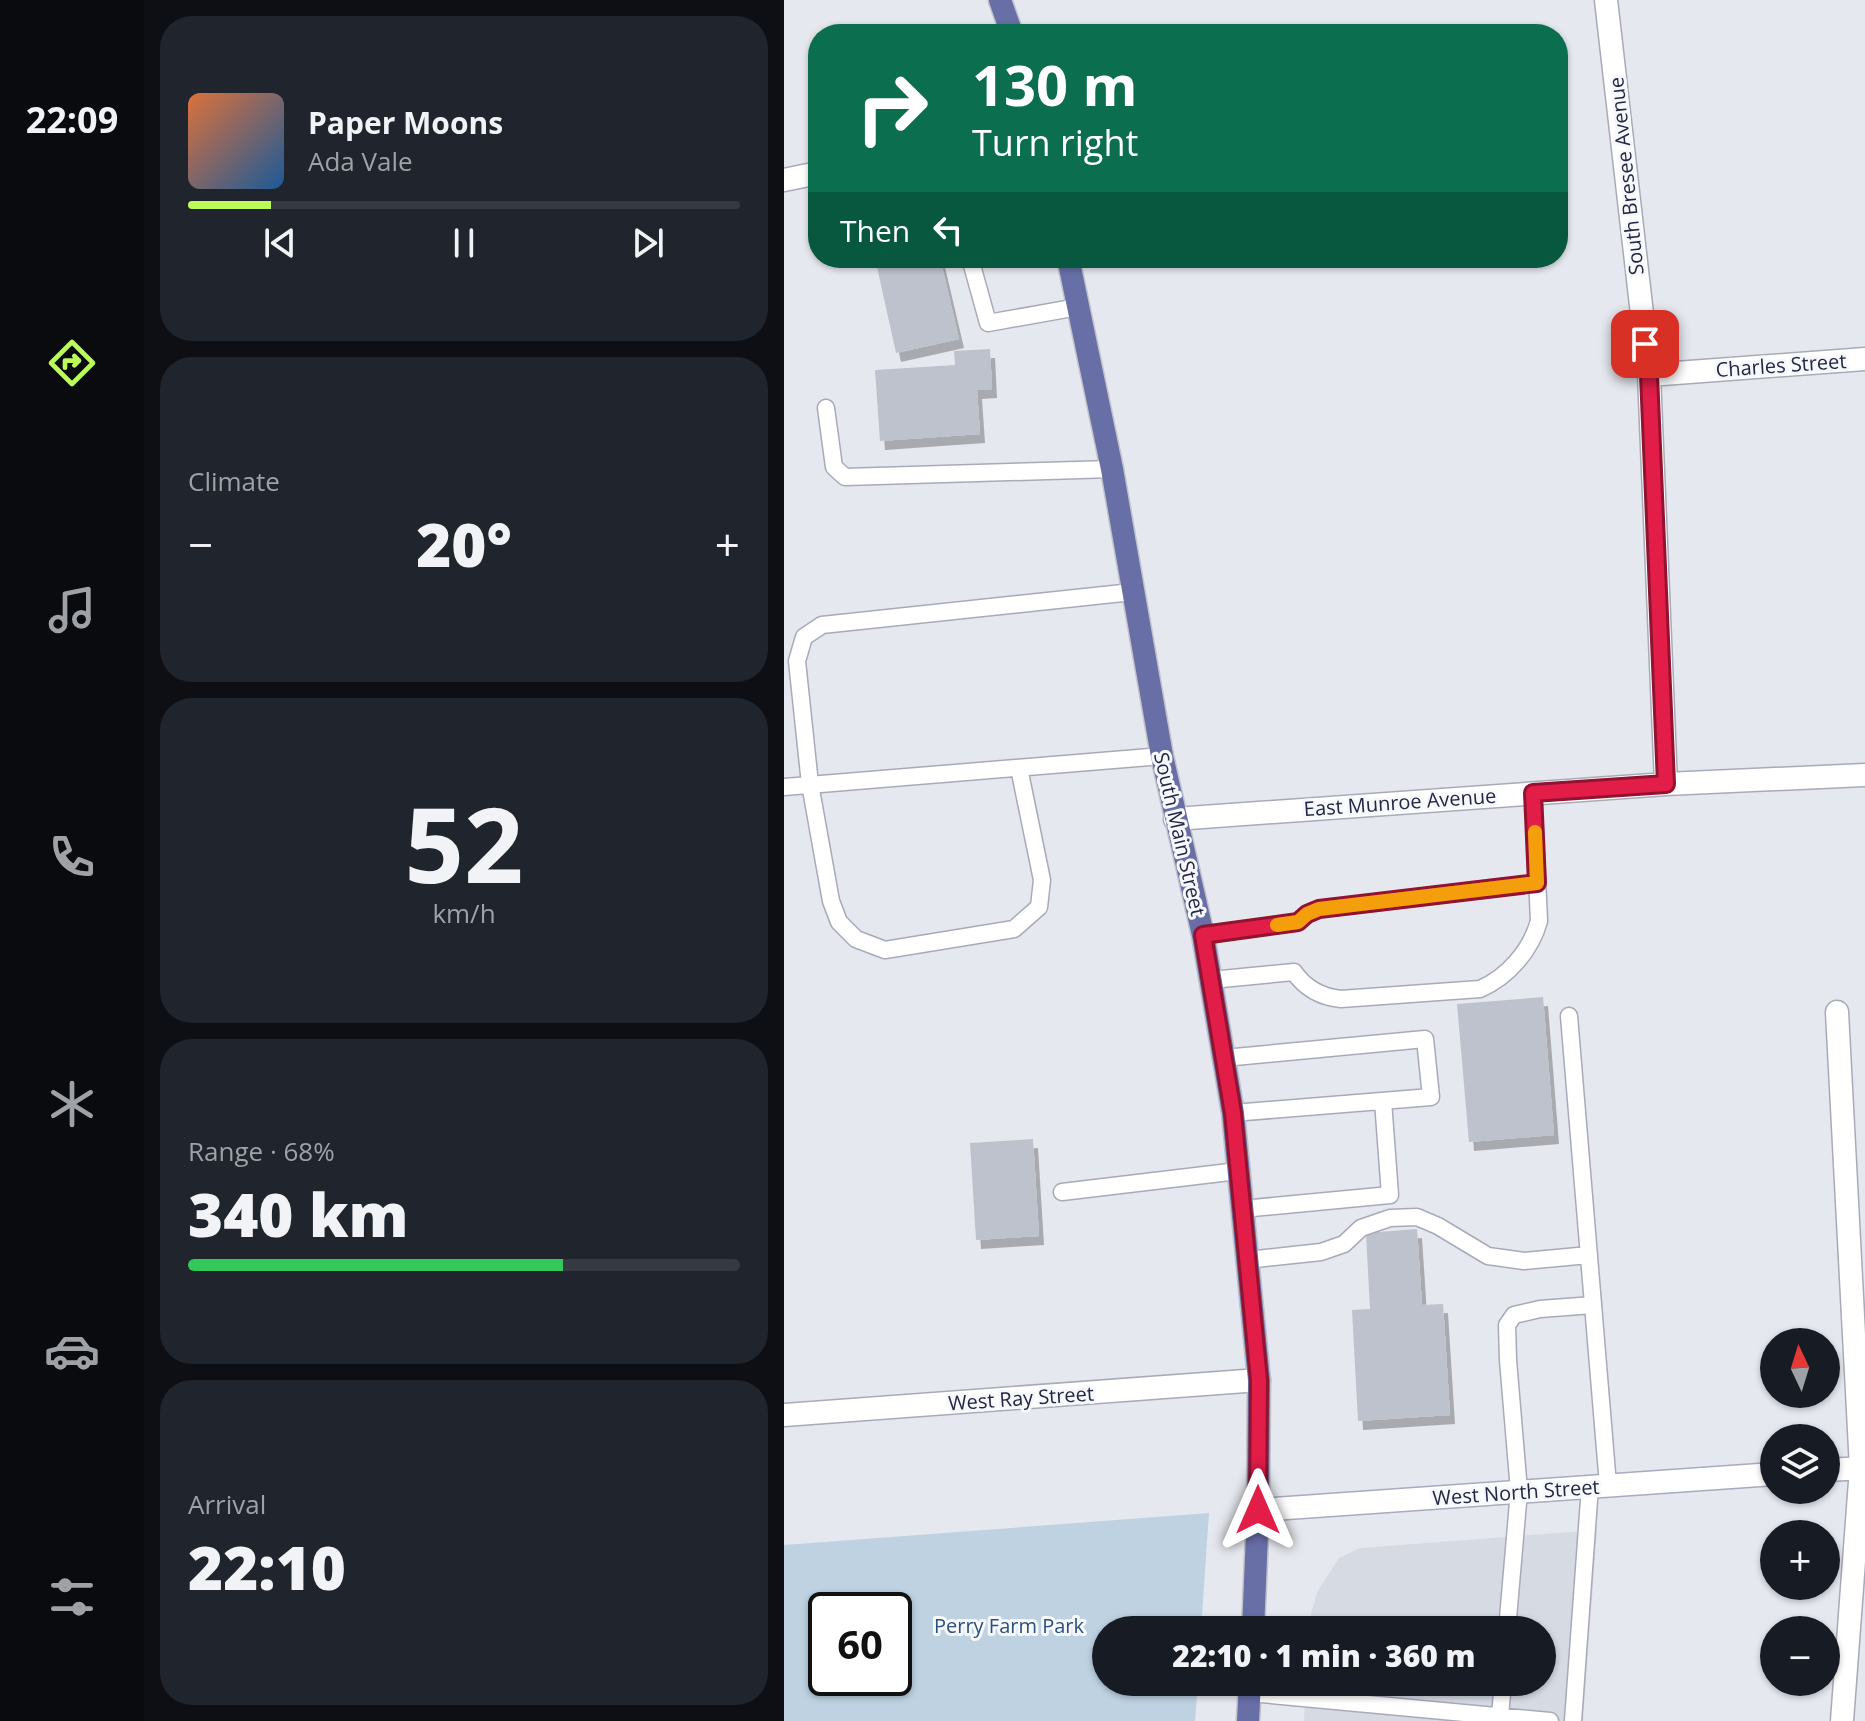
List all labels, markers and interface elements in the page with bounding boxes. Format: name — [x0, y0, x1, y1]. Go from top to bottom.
text: 130 m — [972, 46, 1138, 122]
icon: right — [840, 56, 944, 160]
street label: South Bresee Avenue — [1602, 76, 1650, 276]
text: 22:09 — [26, 95, 118, 144]
text: Paper Moons — [308, 102, 503, 143]
text: Turn right — [972, 118, 1138, 167]
text: Ada Vale — [308, 143, 413, 179]
icon: left — [926, 208, 970, 252]
text: Then — [840, 210, 910, 251]
icon: previous — [258, 221, 302, 265]
icon: pause — [442, 221, 486, 265]
icon: next — [626, 221, 670, 265]
pin — [1611, 310, 1679, 378]
icon: arrive — [1623, 322, 1667, 366]
icon: directions — [44, 335, 100, 391]
street label: Charles Street — [1715, 347, 1847, 383]
text: Climate — [188, 463, 280, 499]
text: 20° — [416, 503, 512, 585]
text: − — [188, 514, 213, 574]
text: + — [715, 514, 740, 574]
icon: music — [44, 582, 100, 638]
street label: South Main Street — [1148, 749, 1212, 919]
text: 52 — [405, 772, 523, 913]
street label: East Munroe Avenue — [1303, 782, 1497, 822]
icon: phone — [44, 829, 100, 885]
text: km/h — [432, 895, 496, 931]
icon: climate — [44, 1076, 100, 1132]
text: Range · 68% — [188, 1133, 335, 1169]
text: 340 km — [188, 1173, 409, 1255]
icon: car — [44, 1323, 100, 1379]
north arrow — [1760, 1328, 1840, 1408]
map controls — [1760, 1328, 1840, 1696]
street label: West Ray Street — [947, 1379, 1095, 1417]
button: layers — [1760, 1424, 1840, 1504]
position arrow — [1216, 1468, 1300, 1552]
street label: West North Street — [1432, 1473, 1600, 1511]
text: Arrival — [188, 1486, 266, 1522]
button: + — [1760, 1520, 1840, 1600]
text: 22:10 — [188, 1526, 346, 1608]
icon: filters — [44, 1569, 100, 1625]
speed limit sign: 60 — [808, 1592, 912, 1696]
park label: Perry Farm Park — [934, 1612, 1084, 1639]
button: − — [1760, 1616, 1840, 1696]
text: 22:10 · 1 min · 360 m — [1172, 1635, 1476, 1676]

